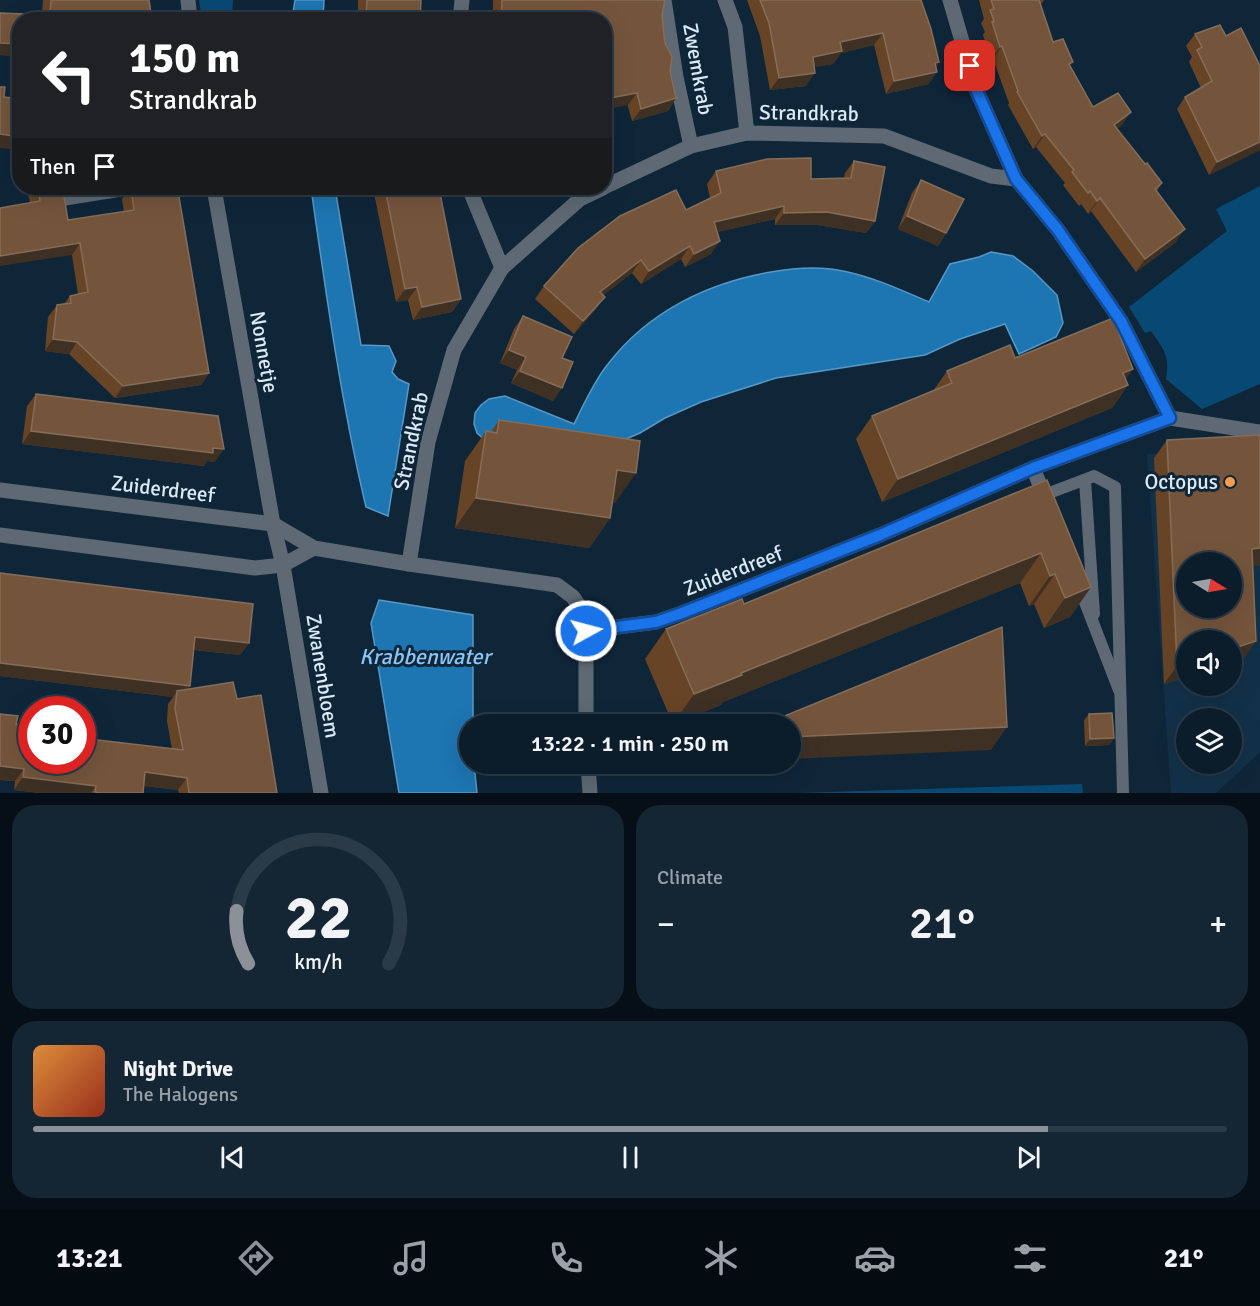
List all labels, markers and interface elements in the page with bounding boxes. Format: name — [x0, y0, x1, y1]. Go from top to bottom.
street label: Zwemkrab — [677, 21, 719, 117]
text: 150 m — [129, 33, 240, 84]
icon: left — [30, 36, 108, 114]
pin — [944, 40, 995, 91]
icon: arrive — [953, 49, 986, 82]
text: Strandkrab — [129, 84, 257, 117]
street label: Strandkrab — [759, 99, 859, 127]
icon: arrive — [88, 150, 121, 183]
text: Then — [30, 153, 76, 180]
street label: Nonnetje — [244, 309, 284, 395]
street label: Strandkrab — [388, 390, 434, 492]
place label: Octopus — [1144, 469, 1218, 495]
street label: Zuiderdreef — [110, 470, 217, 508]
marker: Octopus — [1223, 475, 1237, 489]
street label: Zuiderdreef — [680, 540, 787, 602]
north arrow — [1176, 552, 1242, 618]
map controls — [1176, 552, 1242, 774]
position arrow — [554, 599, 618, 663]
street label: Zwanenbloem — [300, 612, 346, 740]
button: sound — [1176, 630, 1242, 696]
water label: Krabbenwater — [359, 643, 494, 670]
speed limit sign: 30 — [18, 696, 96, 774]
button: layers — [1176, 708, 1242, 774]
text: 13:22 · 1 min · 250 m — [531, 730, 729, 757]
text: Climate — [657, 865, 723, 890]
text: 22 — [284, 879, 352, 956]
text: 21° — [909, 896, 975, 951]
text: − — [657, 904, 675, 945]
text: + — [1209, 904, 1227, 945]
text: km/h — [294, 949, 342, 975]
text: Night Drive — [123, 1055, 233, 1082]
text: The Halogens — [123, 1082, 238, 1107]
icon: previous — [216, 1141, 249, 1174]
icon: pause — [614, 1141, 647, 1174]
icon: next — [1012, 1141, 1045, 1174]
icon: directions — [235, 1237, 277, 1279]
icon: music — [390, 1237, 432, 1279]
icon: phone — [545, 1237, 587, 1279]
icon: climate — [700, 1237, 742, 1279]
icon: car — [854, 1237, 896, 1279]
icon: filters — [1009, 1237, 1051, 1279]
text: 13:21 — [56, 1242, 123, 1275]
text: 21° — [1164, 1242, 1204, 1275]

